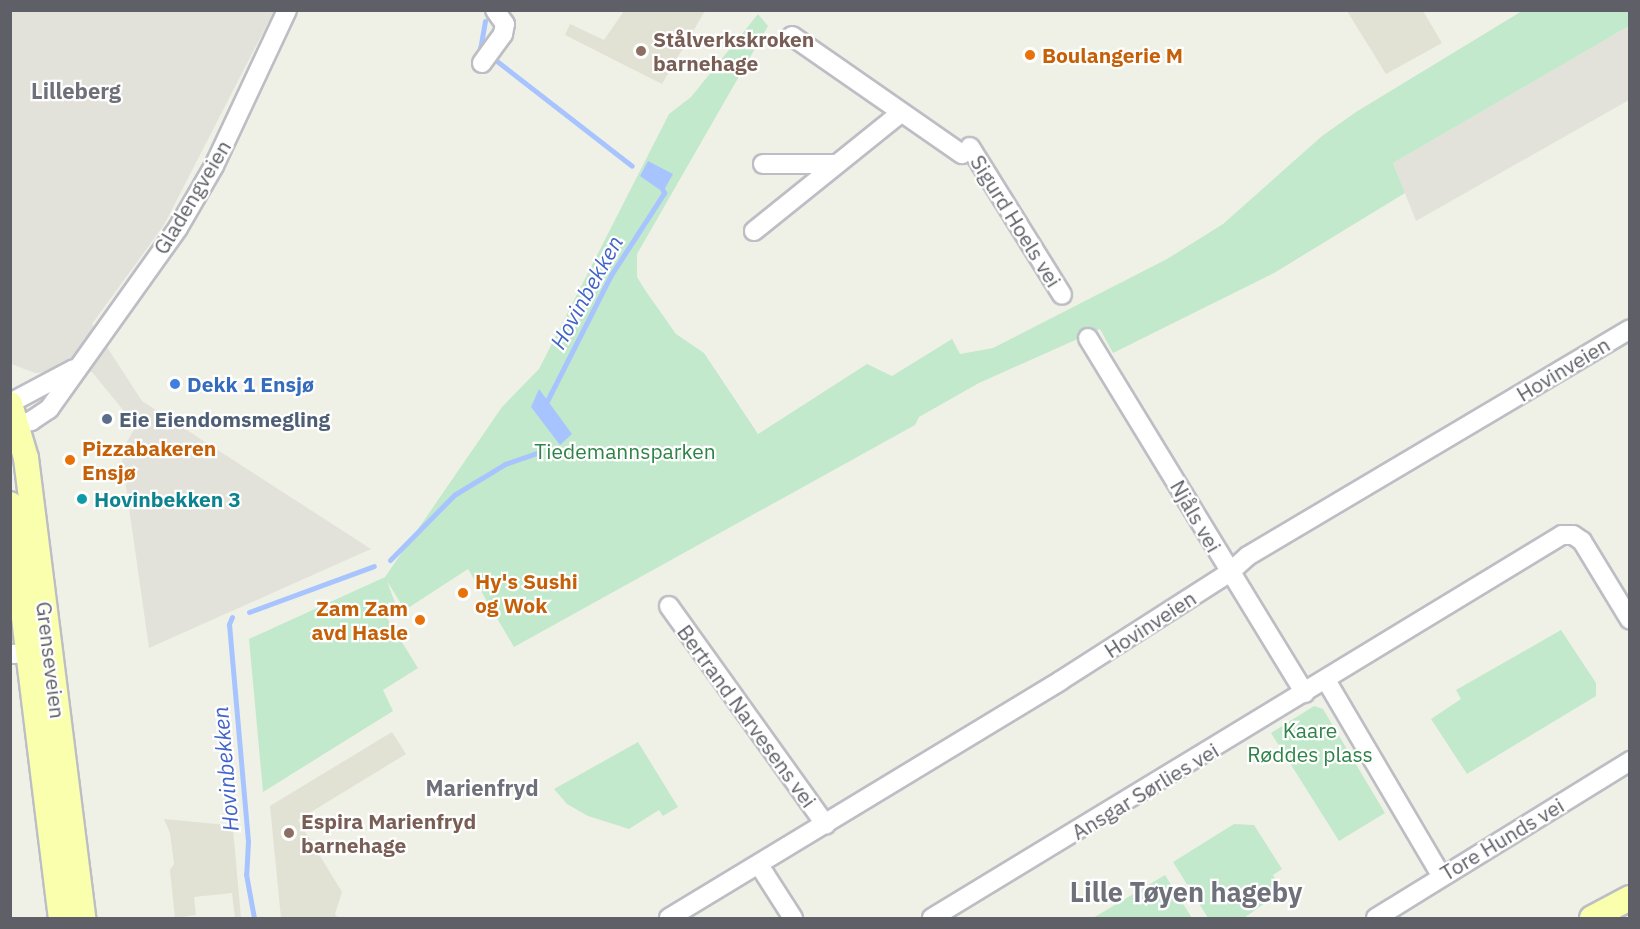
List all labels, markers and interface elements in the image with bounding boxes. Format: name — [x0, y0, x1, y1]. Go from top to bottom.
place label: Stålverkskroken barnehage — [653, 26, 814, 76]
place label: Boulangerie M — [1042, 42, 1183, 68]
marker: Stålverkskroken barnehage — [634, 44, 648, 58]
marker: Boulangerie M — [1023, 48, 1037, 62]
district label: Lilleberg — [31, 78, 121, 104]
street label: Gladengveien — [148, 135, 236, 259]
street label: Sigurd Hoels vei — [965, 150, 1067, 292]
water label: Hovinbekken — [544, 231, 628, 353]
street label: Hovinveien — [1512, 331, 1614, 407]
place label: Dekk 1 Ensjø — [187, 371, 314, 397]
marker: Dekk 1 Ensjø — [168, 377, 182, 391]
place label: Eie Eiendomsmegling — [119, 406, 330, 432]
marker: Eie Eiendomsmegling — [100, 412, 114, 426]
place label: Pizzabakeren Ensjø — [82, 435, 216, 485]
park label: Tiedemannsparken — [534, 438, 716, 464]
marker: Pizzabakeren Ensjø — [63, 453, 77, 467]
street label: Njåls vei — [1165, 475, 1227, 557]
place label: Hovinbekken 3 — [94, 486, 241, 512]
marker: Hovinbekken 3 — [75, 492, 89, 506]
place label: Hy's Sushi og Wok — [475, 568, 578, 618]
street label: Hovinveien — [1099, 585, 1201, 663]
marker: Hy's Sushi og Wok — [456, 586, 470, 600]
place label: Zam Zam avd Hasle — [312, 595, 408, 645]
street label: Grenseveien — [31, 600, 71, 720]
marker: Zam Zam avd Hasle — [413, 613, 427, 627]
street label: Bertrand Narvesens vei — [672, 620, 822, 812]
water label: Hovinbekken — [206, 705, 244, 833]
park label: Kaare Røddes plass — [1247, 717, 1373, 767]
street label: Ansgar Sørlies vei — [1067, 737, 1223, 845]
district label: Marienfryd — [425, 775, 539, 801]
street label: Tore Hunds vei — [1436, 792, 1568, 886]
place label: Espira Marienfryd barnehage — [301, 808, 476, 858]
marker: Espira Marienfryd barnehage — [282, 826, 296, 840]
district label: Lille Tøyen hageby — [1070, 876, 1302, 908]

